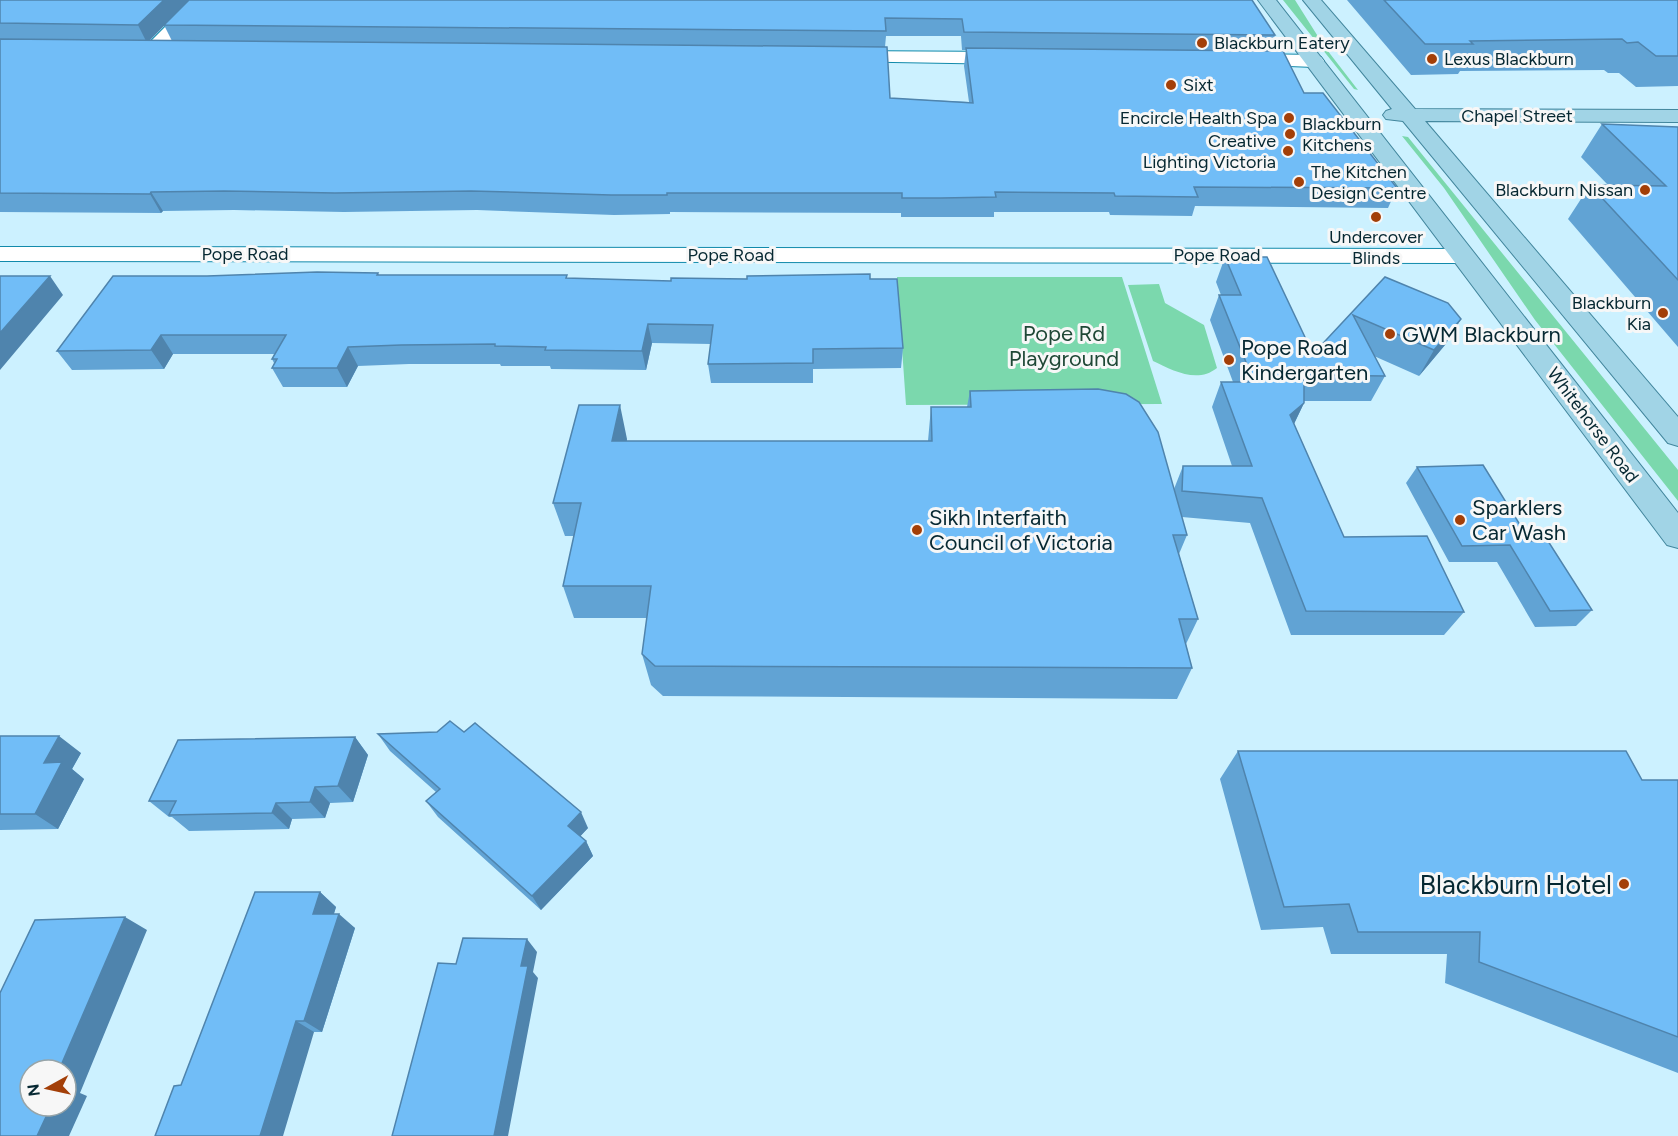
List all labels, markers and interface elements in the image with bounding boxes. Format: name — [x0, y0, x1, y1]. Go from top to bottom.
place label: Blackburn Eatery — [1214, 32, 1350, 54]
marker: Blackburn Eatery — [1195, 36, 1209, 50]
place label: Lexus Blackburn — [1444, 48, 1574, 70]
marker: Lexus Blackburn — [1425, 52, 1439, 66]
place label: Sixt — [1183, 74, 1214, 96]
marker: Sixt — [1164, 78, 1178, 92]
street label: Chapel Street — [1461, 105, 1573, 127]
place label: Encircle Health Spa — [1120, 107, 1277, 129]
marker: Encircle Health Spa — [1282, 111, 1296, 125]
place label: Blackburn Kitchens — [1302, 113, 1381, 156]
marker: Blackburn Kitchens — [1283, 127, 1297, 141]
place label: Creative Lighting Victoria — [1143, 130, 1276, 173]
marker: Creative Lighting Victoria — [1281, 144, 1295, 158]
place label: The Kitchen Design Centre — [1311, 161, 1427, 204]
marker: The Kitchen Design Centre — [1292, 175, 1306, 189]
place label: Blackburn Nissan — [1495, 179, 1633, 201]
marker: Blackburn Nissan — [1638, 183, 1652, 197]
marker: Undercover Blinds — [1369, 210, 1383, 224]
place label: Undercover Blinds — [1329, 226, 1423, 269]
street label: Pope Road — [201, 243, 289, 265]
street label: Pope Road — [687, 244, 775, 266]
street label: Pope Road — [1173, 244, 1261, 266]
place label: Blackburn Kia — [1572, 292, 1651, 335]
marker: Blackburn Kia — [1656, 306, 1670, 320]
park label: Pope Rd Playground — [1009, 320, 1119, 372]
place label: GWM Blackburn — [1402, 321, 1561, 348]
marker: GWM Blackburn — [1383, 327, 1397, 341]
place label: Pope Road Kindergarten — [1241, 334, 1368, 386]
marker: Pope Road Kindergarten — [1222, 353, 1236, 367]
street label: Whitehorse Road — [1542, 363, 1644, 487]
place label: Sparklers Car Wash — [1472, 494, 1566, 546]
place label: Sikh Interfaith Council of Victoria — [929, 504, 1113, 556]
marker: Sparklers Car Wash — [1453, 513, 1467, 527]
marker: Sikh Interfaith Council of Victoria — [910, 523, 924, 537]
place label: Blackburn Hotel — [1420, 868, 1612, 901]
marker: Blackburn Hotel — [1617, 877, 1631, 891]
north arrow — [18, 1058, 78, 1118]
text: N — [23, 1083, 44, 1097]

